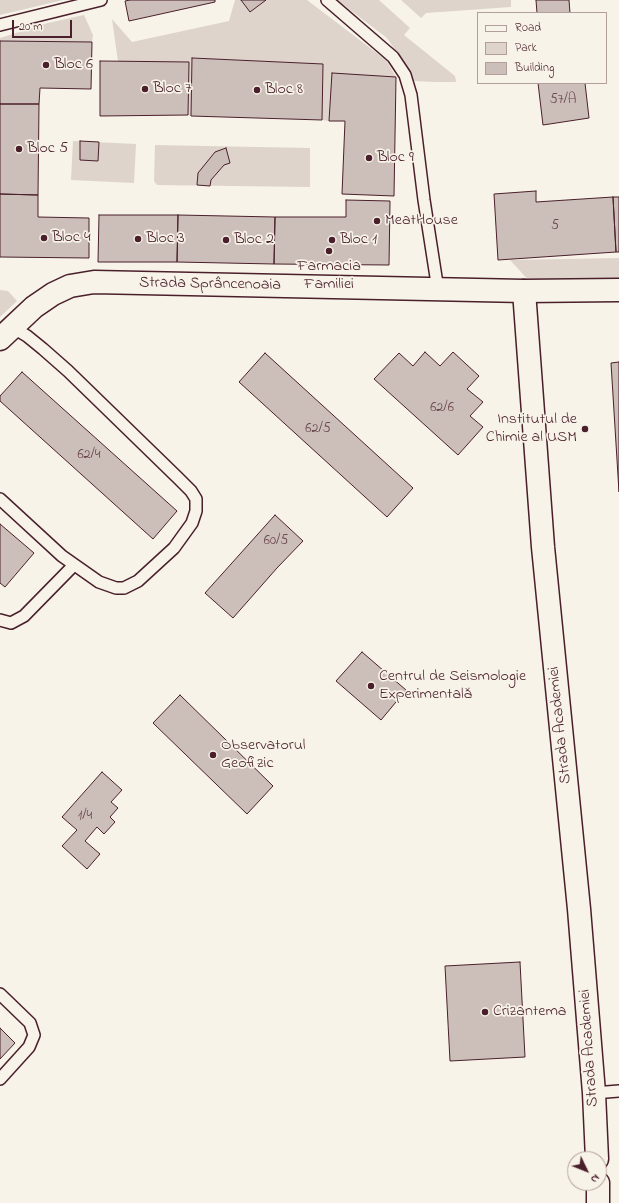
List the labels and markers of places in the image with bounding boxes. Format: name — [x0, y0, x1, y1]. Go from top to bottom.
place label: Bloc 6 — [54, 55, 93, 75]
marker: Bloc 6 — [41, 60, 51, 70]
place label: Bloc 7 — [153, 79, 192, 99]
place label: Bloc 8 — [265, 80, 303, 100]
marker: Bloc 7 — [140, 84, 150, 94]
marker: Bloc 8 — [252, 85, 262, 95]
place label: Bloc 5 — [27, 139, 68, 159]
marker: Bloc 5 — [14, 144, 24, 154]
place label: Bloc 9 — [377, 148, 414, 168]
marker: Bloc 9 — [364, 153, 374, 163]
place label: MeatHouse — [385, 211, 458, 231]
marker: MeatHouse — [372, 216, 382, 226]
place label: Bloc 4 — [52, 228, 91, 248]
place label: Bloc 3 — [146, 229, 185, 249]
place label: Bloc 2 — [234, 230, 274, 250]
place label: Bloc 1 — [340, 230, 377, 250]
marker: Bloc 4 — [39, 233, 49, 243]
marker: Bloc 3 — [133, 234, 143, 244]
marker: Bloc 2 — [221, 235, 231, 245]
marker: Bloc 1 — [327, 235, 337, 245]
marker: Farmacia Familiei — [324, 246, 334, 256]
place label: Farmacia Familiei — [297, 257, 361, 295]
place label: Institutul de Chimie al USM — [486, 410, 577, 448]
marker: Institutul de Chimie al USM — [580, 424, 590, 434]
place label: Centrul de Seismologie Experimentală — [379, 667, 526, 705]
marker: Centrul de Seismologie Experimentală — [366, 681, 376, 691]
place label: Observatorul Geofizic — [221, 736, 305, 774]
marker: Observatorul Geofizic — [208, 750, 218, 760]
place label: Crizantema — [493, 1002, 566, 1022]
marker: Crizantema — [480, 1007, 490, 1017]

